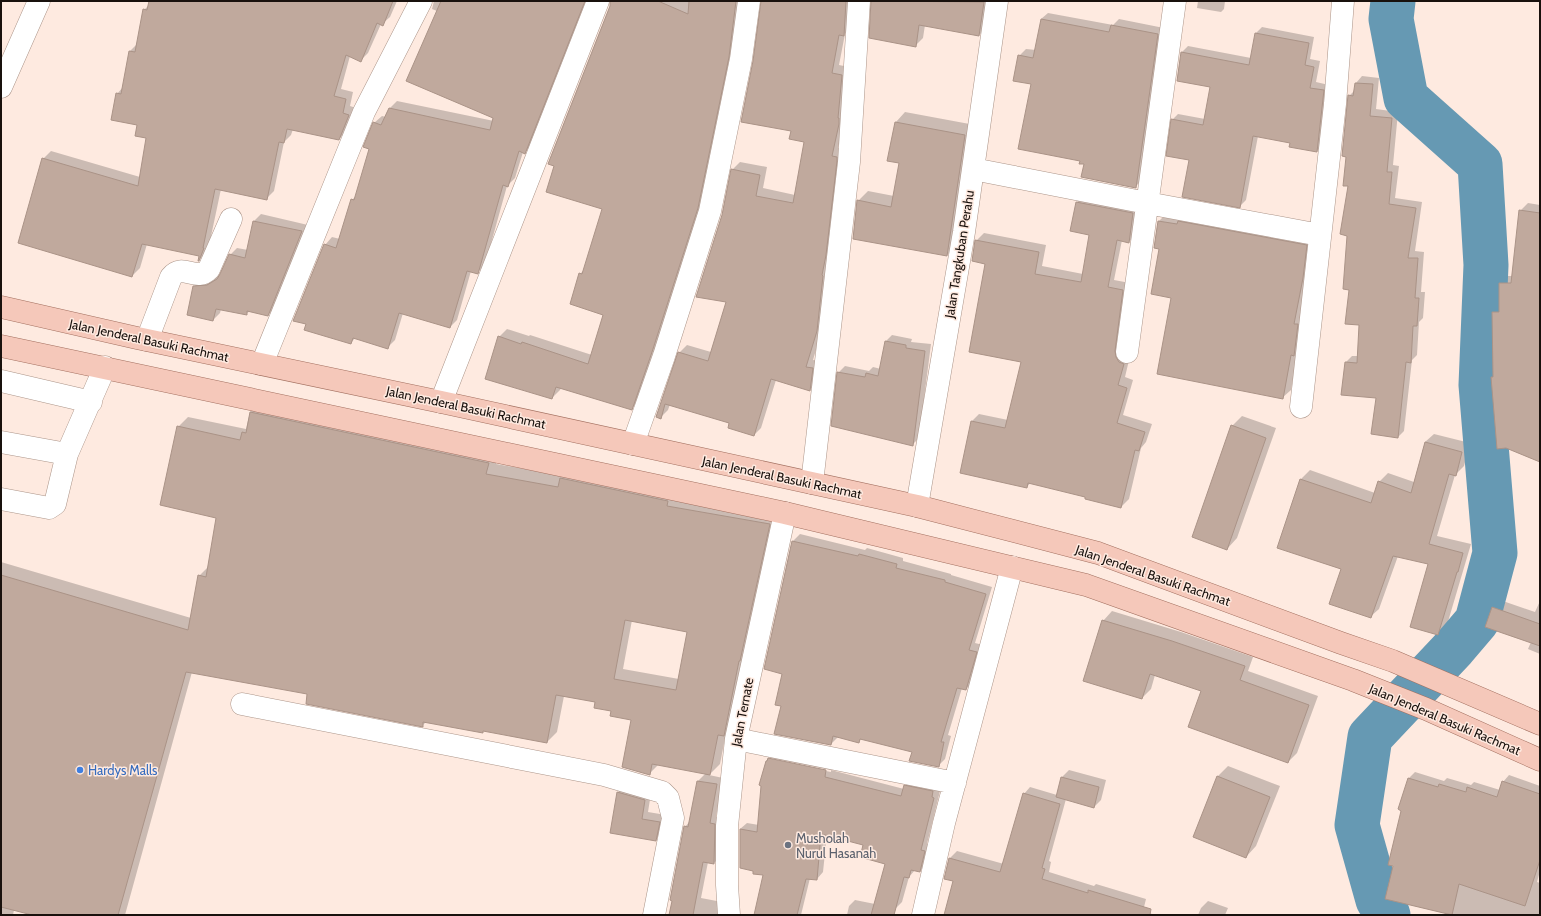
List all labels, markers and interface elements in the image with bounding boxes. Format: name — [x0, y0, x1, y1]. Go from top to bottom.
street label: Jalan Tangkuban Perahu — [941, 189, 977, 320]
street label: Jalan Jenderal Basuki Rachmat — [67, 315, 231, 365]
street label: Jalan Jenderal Basuki Rachmat — [384, 382, 548, 432]
street label: Jalan Jenderal Basuki Rachmat — [700, 452, 864, 502]
street label: Jalan Jenderal Basuki Rachmat — [1073, 541, 1233, 609]
street label: Jalan Ternate — [727, 676, 757, 749]
street label: Jalan Jenderal Basuki Rachmat — [1366, 679, 1524, 758]
place label: Hardys Malls — [88, 762, 158, 778]
marker: Hardys Malls — [75, 765, 85, 775]
place label: Musholah Nurul Hasanah — [796, 830, 876, 861]
marker: Musholah Nurul Hasanah — [783, 840, 793, 850]

